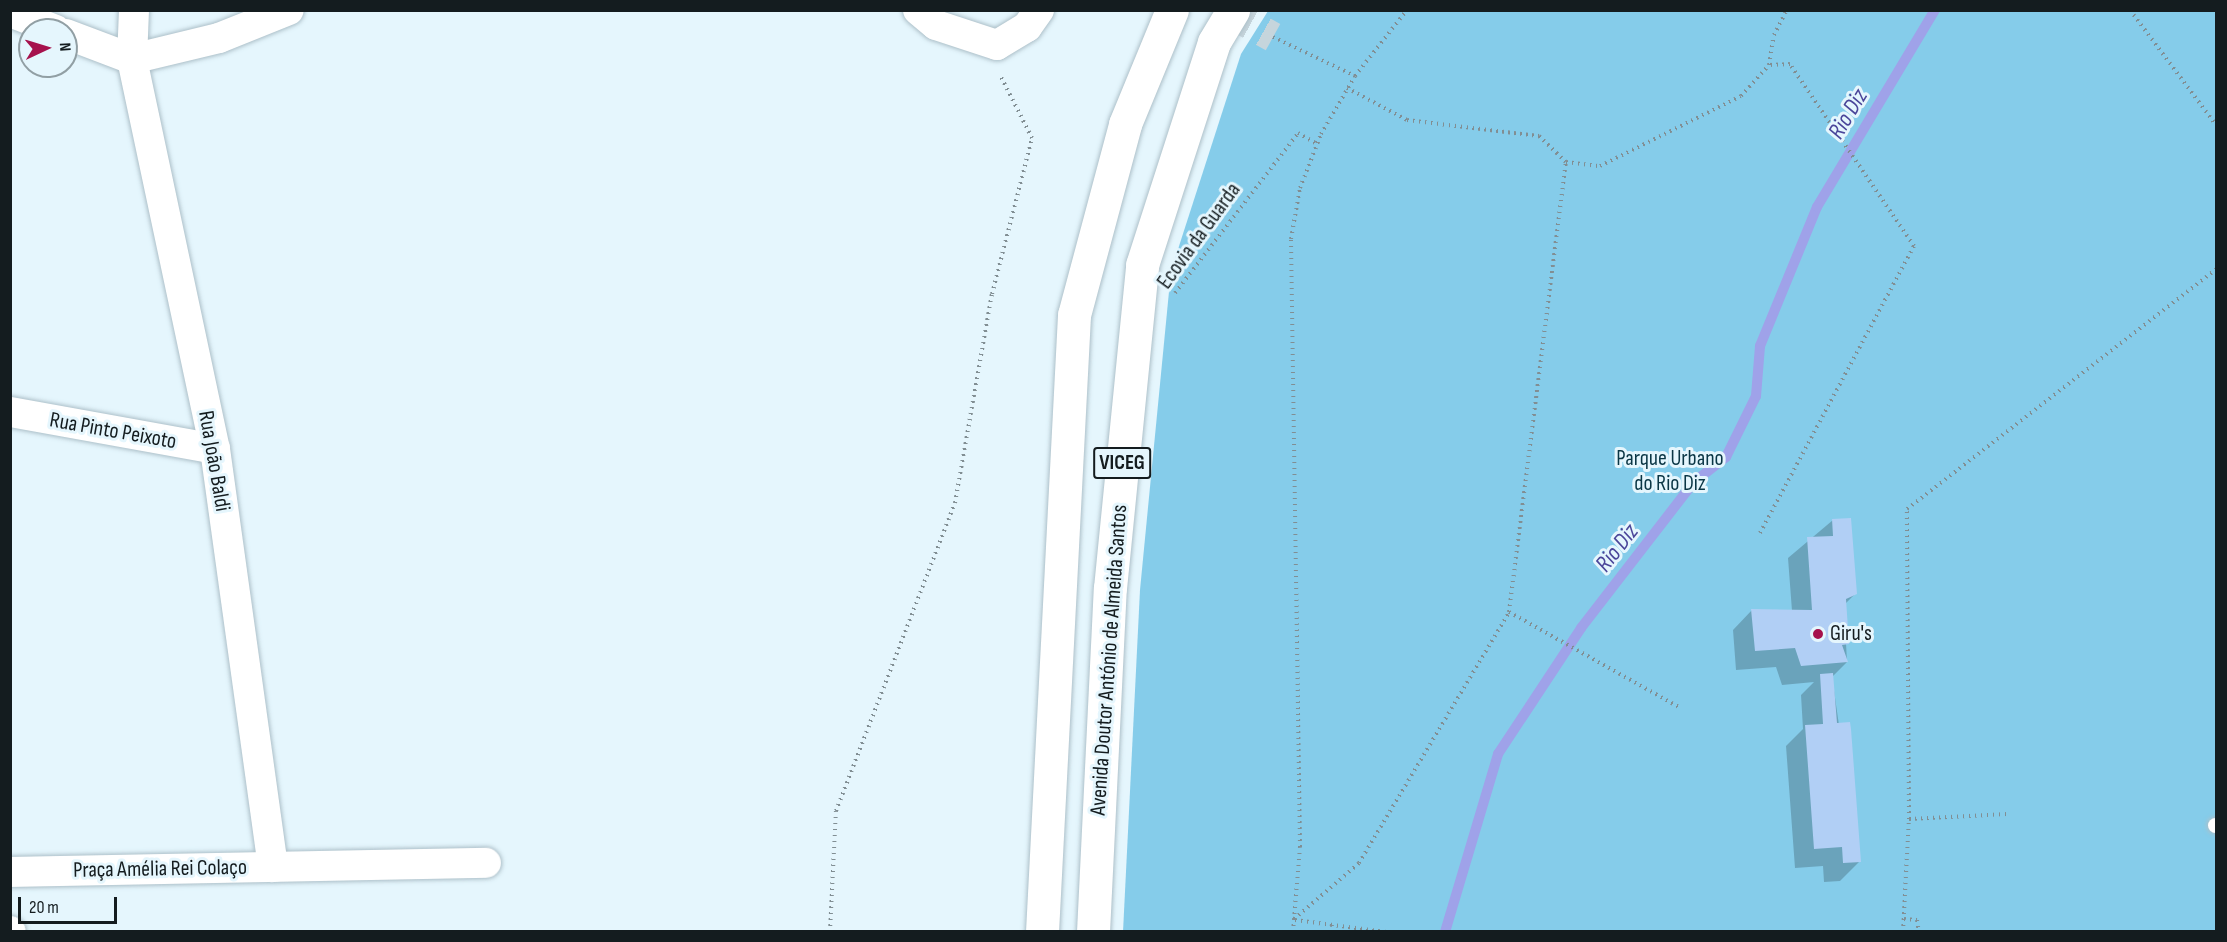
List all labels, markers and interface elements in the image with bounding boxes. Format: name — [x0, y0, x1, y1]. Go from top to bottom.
north arrow — [18, 18, 78, 78]
text: N — [55, 42, 74, 52]
water label: Rio Diz — [1822, 84, 1874, 144]
street label: Ecovia da Guarda — [1152, 178, 1246, 294]
street label: Rua Pinto Peixoto — [48, 407, 178, 455]
street label: Rua João Baldi — [192, 409, 236, 513]
road number: VICEG — [1092, 445, 1152, 481]
park label: Parque Urbano do Rio Diz — [1616, 445, 1724, 496]
street label: Avenida Doutor António de Almeida Santos — [1085, 504, 1133, 816]
water label: Rio Diz — [1589, 518, 1645, 578]
place label: Giru's — [1830, 621, 1872, 647]
marker: Giru's — [1811, 627, 1825, 641]
street label: Praça Amélia Rei Colaço — [73, 854, 247, 884]
scale bar — [21, 885, 120, 923]
text: 20 m — [29, 897, 59, 918]

